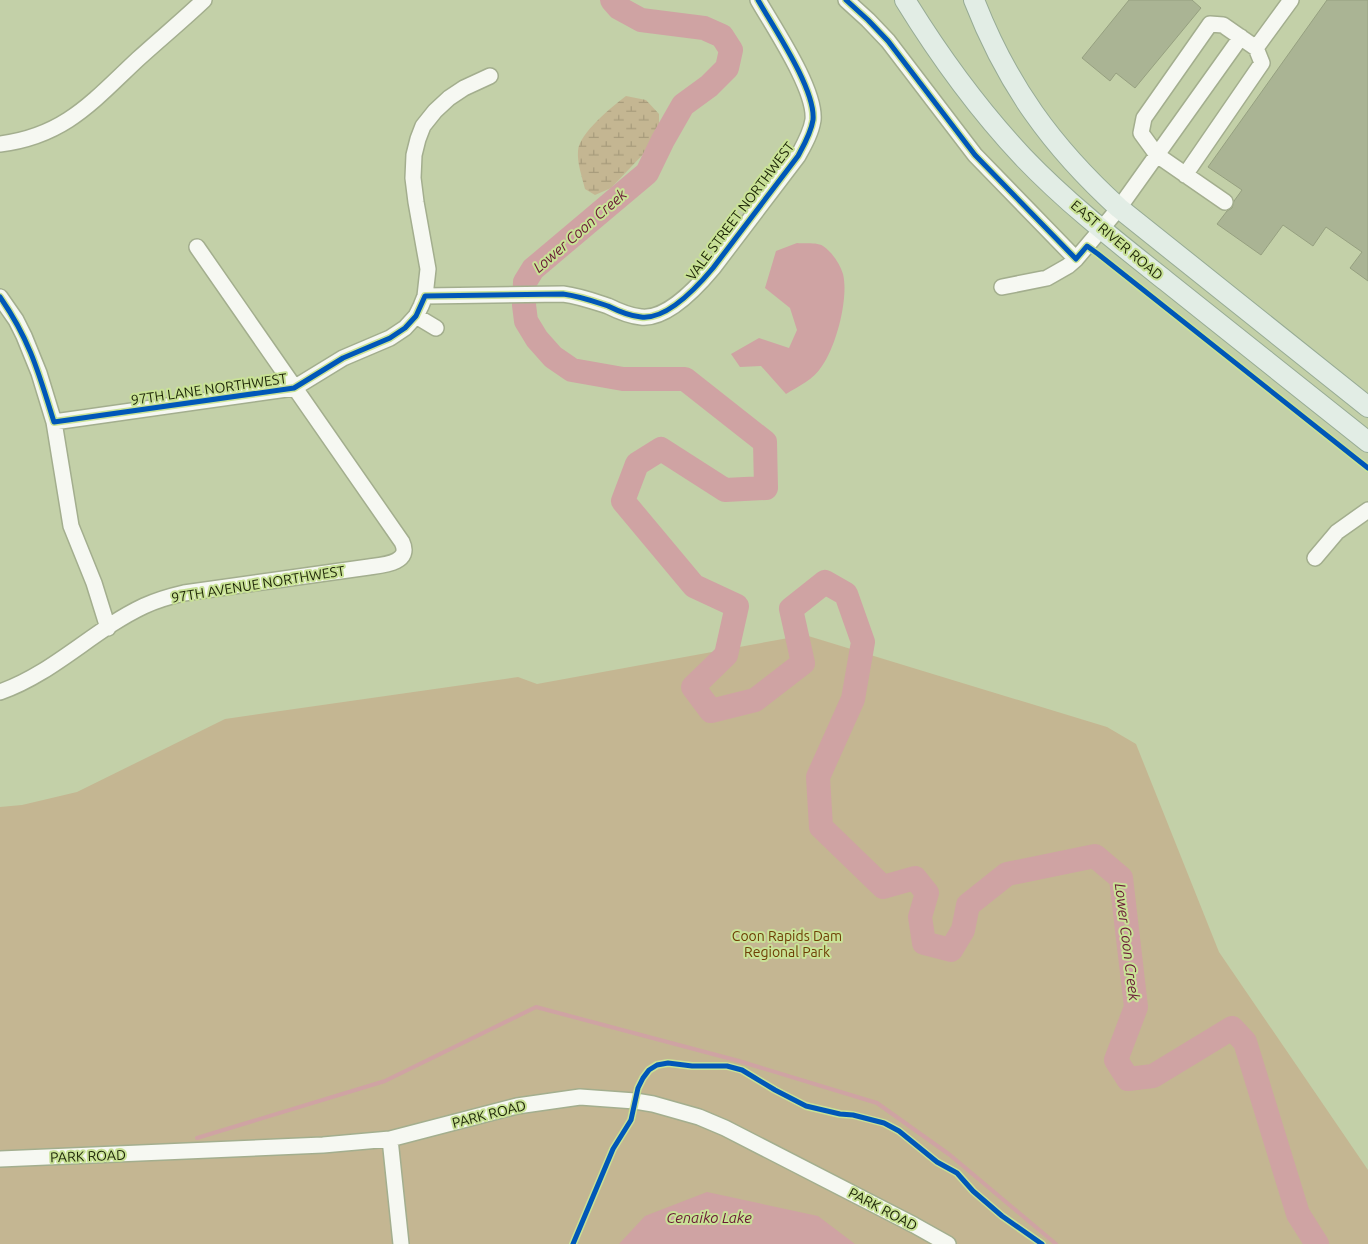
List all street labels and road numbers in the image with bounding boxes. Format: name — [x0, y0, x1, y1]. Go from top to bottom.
street label: VALE STREET NORTHWEST — [683, 139, 797, 283]
street label: EAST RIVER ROAD — [1068, 197, 1166, 283]
street label: 97TH LANE NORTHWEST — [130, 370, 288, 408]
street label: 97TH AVENUE NORTHWEST — [170, 562, 346, 606]
street label: PARK ROAD — [450, 1097, 528, 1131]
street label: PARK ROAD — [50, 1147, 126, 1165]
street label: PARK ROAD — [846, 1184, 920, 1234]

